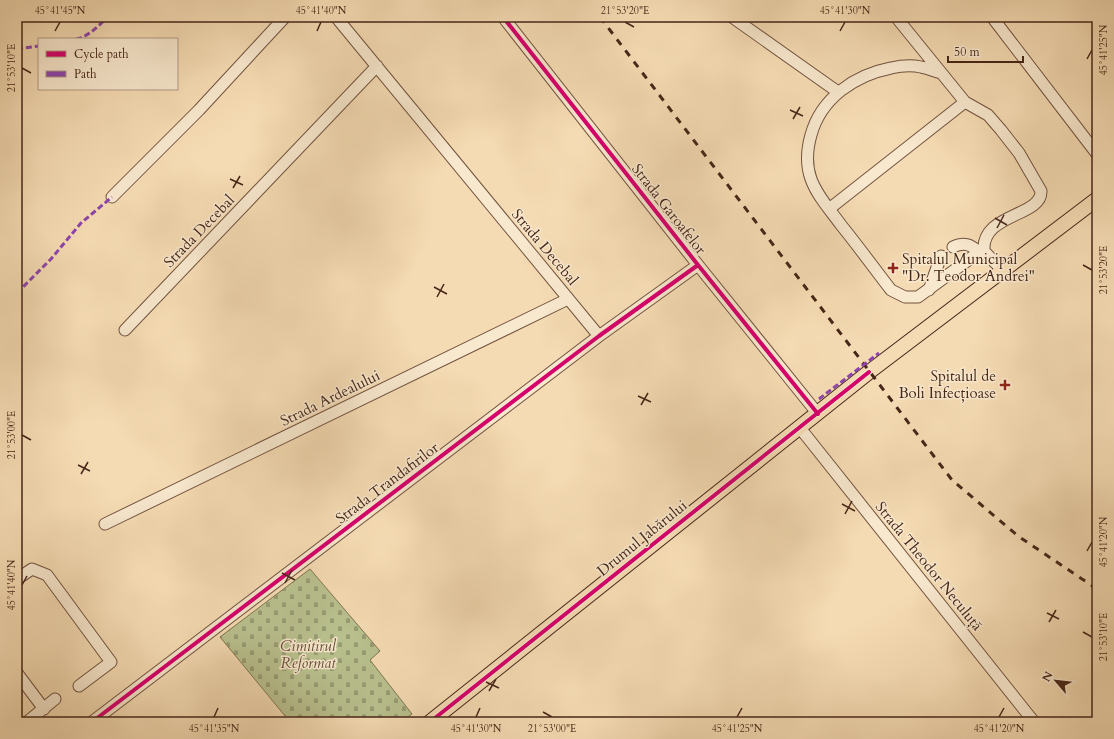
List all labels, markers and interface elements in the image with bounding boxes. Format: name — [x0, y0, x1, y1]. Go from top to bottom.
text: 45°41'45"N — [35, 4, 86, 18]
text: 45°41'40"N — [296, 4, 347, 18]
text: 21°53'20"E — [601, 4, 649, 18]
text: 45°41'30"N — [820, 4, 871, 18]
text: 45°41'25"N — [1097, 24, 1111, 75]
legend — [38, 38, 178, 90]
scale bar — [948, 38, 1023, 64]
text: 21°53'10"E — [5, 44, 19, 92]
text: 50 m — [954, 44, 981, 60]
text: Cycle path — [74, 46, 129, 62]
text: Path — [74, 66, 97, 82]
street label: Strada Garoafelor — [627, 160, 711, 259]
street label: Strada Decebal — [159, 190, 239, 272]
street label: Strada Decebal — [507, 205, 583, 289]
text: 21°53'20"E — [1097, 246, 1111, 294]
place label: Spitalul Municipal "Dr. Teodor Andrei" — [902, 249, 1035, 286]
marker: Spitalul Municipal "Dr. Teodor Andrei" — [887, 262, 899, 274]
street label: Strada Ardealului — [277, 365, 383, 431]
place label: Spitalul de Boli Infecțioase — [898, 366, 996, 403]
marker: Spitalul de Boli Infecțioase — [999, 379, 1011, 391]
text: 21°53'00"E — [5, 411, 19, 459]
street label: Strada Trandafirilor — [331, 437, 443, 528]
street label: Drumul Jabărului — [593, 495, 691, 581]
street label: Strada Theodor Neculuță — [871, 497, 988, 635]
text: 45°41'20"N — [1097, 516, 1111, 567]
text: 45°41'40"N — [5, 559, 19, 610]
text: 21°53'10"E — [1097, 613, 1111, 661]
park label: Cimitirul Reformat — [280, 636, 337, 673]
north arrow — [1036, 661, 1076, 701]
text: N — [1039, 668, 1057, 684]
text: 45°41'35"N — [189, 722, 240, 736]
text: 45°41'30"N — [451, 722, 502, 736]
text: 21°53'00"E — [528, 722, 576, 736]
text: 45°41'25"N — [712, 722, 763, 736]
text: 45°41'20"N — [974, 722, 1025, 736]

